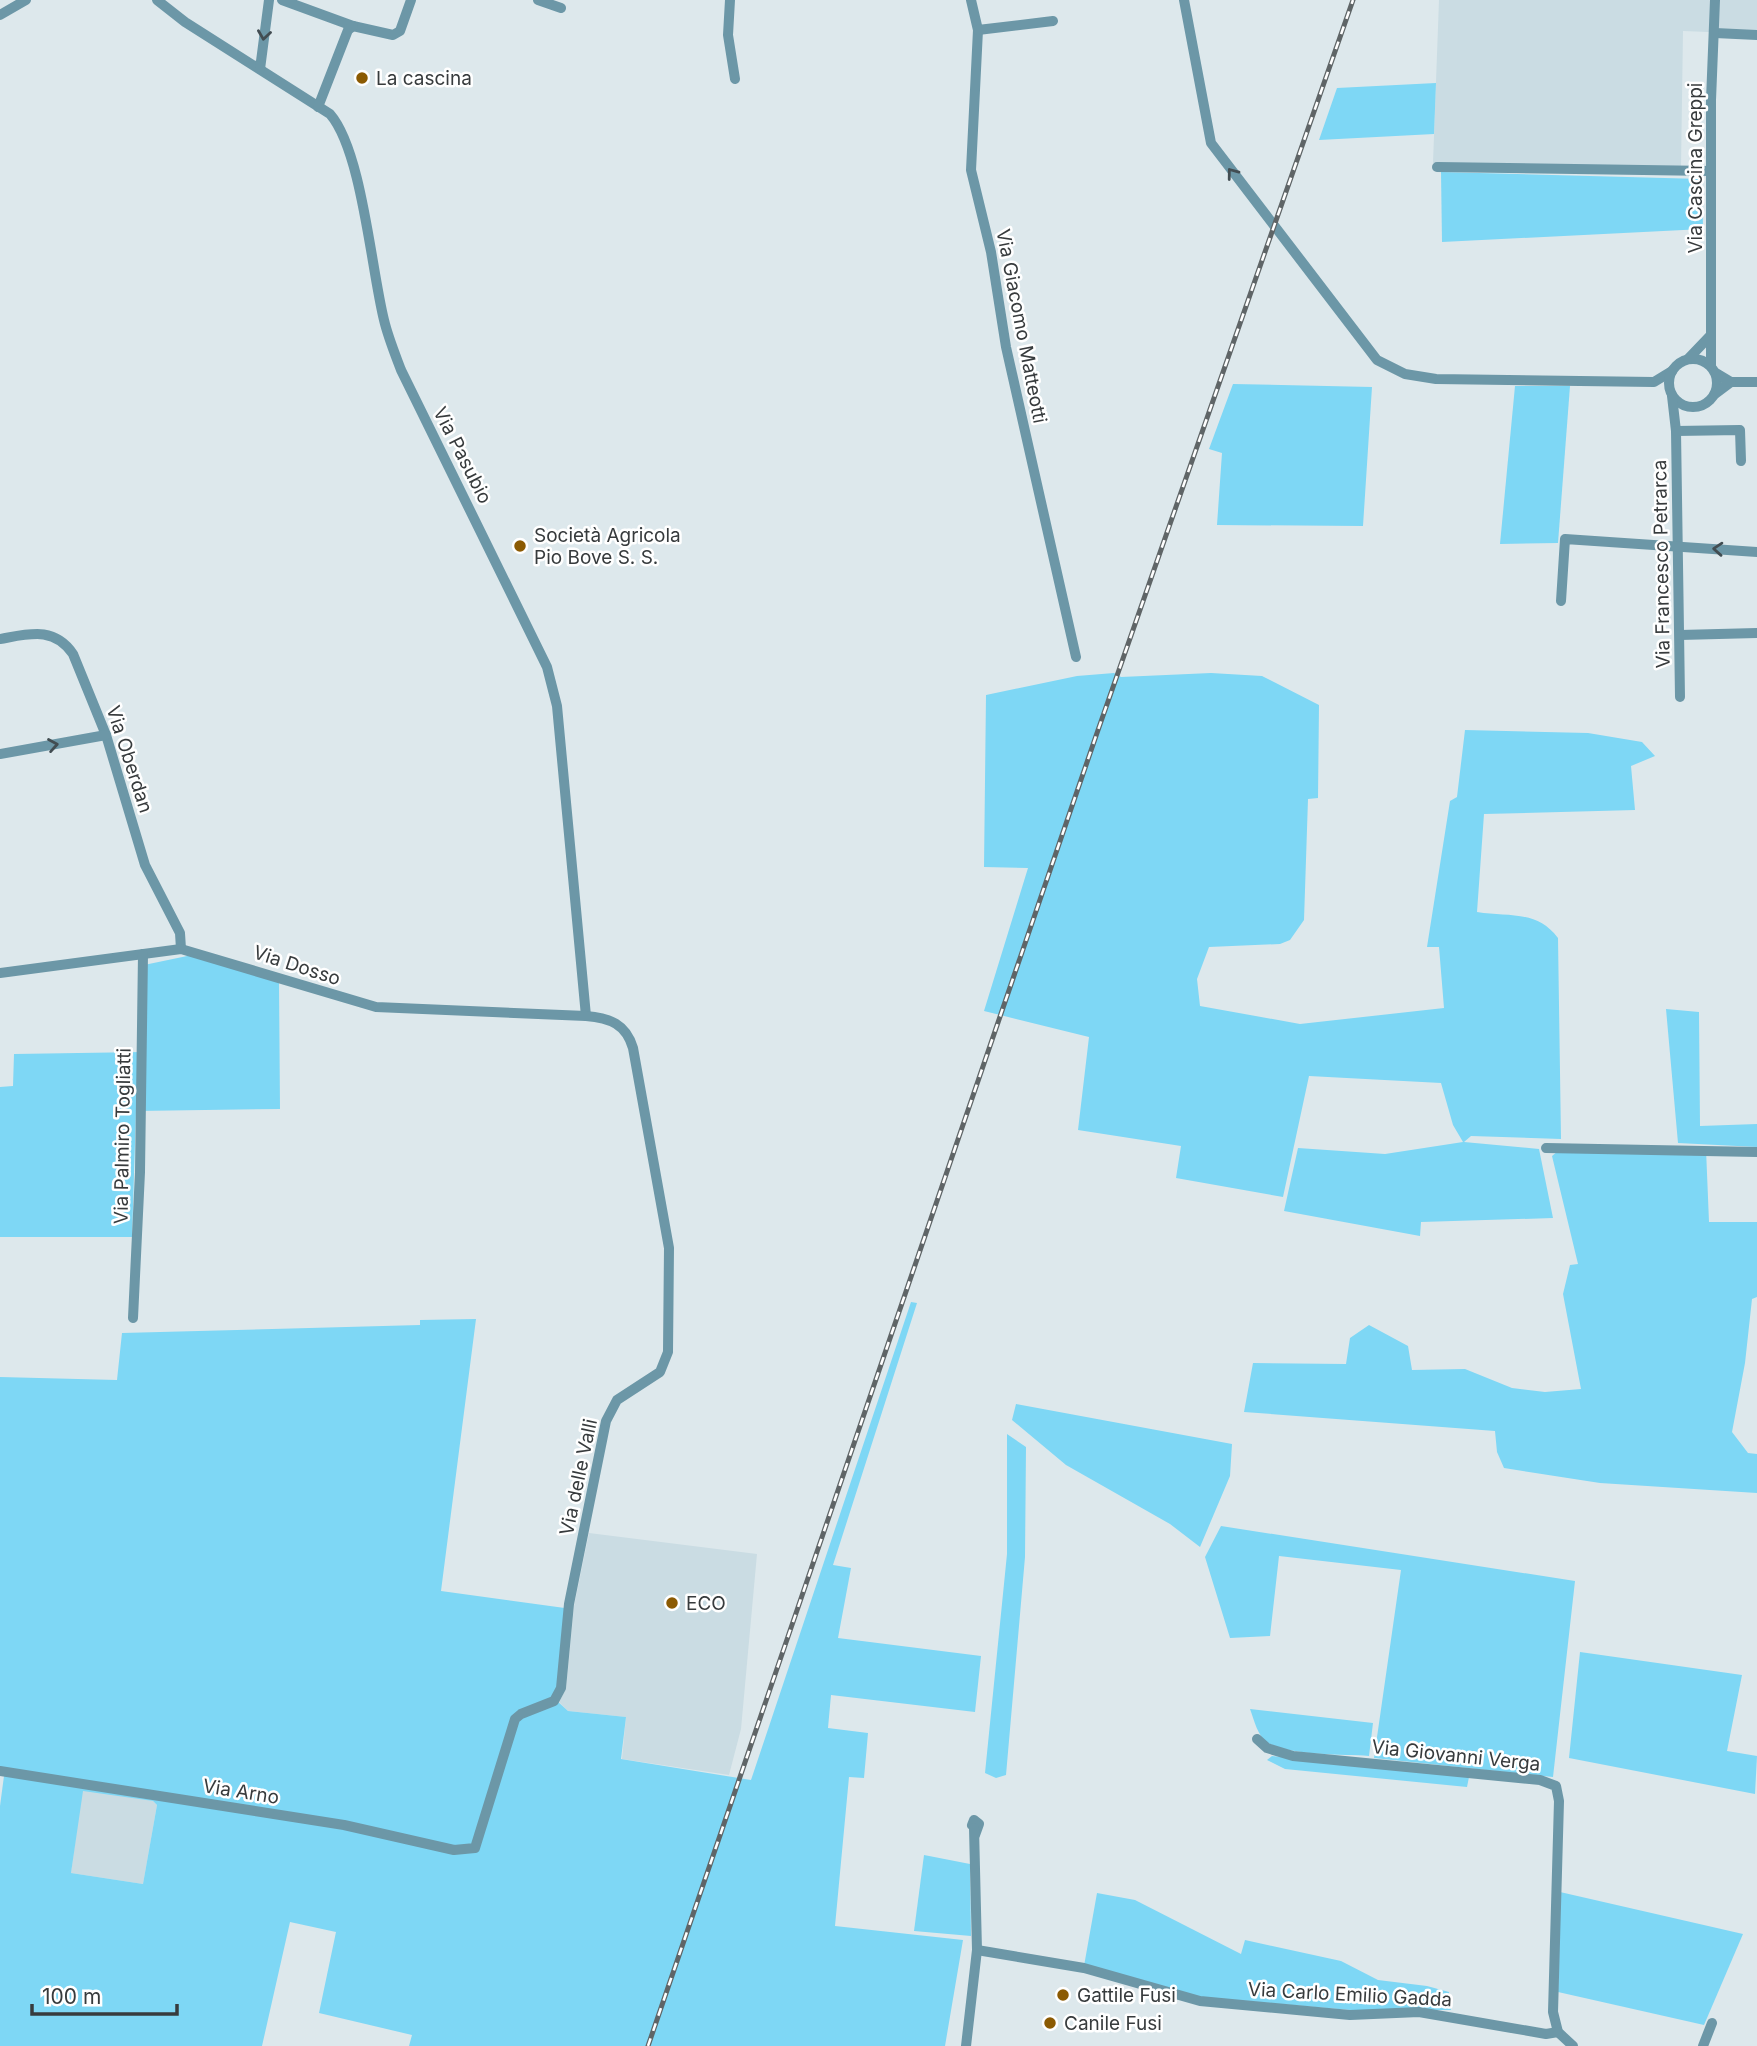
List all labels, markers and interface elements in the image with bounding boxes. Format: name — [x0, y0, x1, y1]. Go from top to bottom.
one-way arrow — [257, 29, 272, 40]
place label: La cascina — [376, 67, 472, 90]
marker: La cascina — [354, 70, 370, 86]
street label: Via Cascina Greppi — [1684, 83, 1707, 253]
one-way arrow — [1228, 168, 1241, 181]
street label: Via Giacomo Matteotti — [991, 227, 1052, 425]
street label: Via Pasubio — [428, 403, 497, 507]
street label: Via Francesco Petrarca — [1648, 459, 1675, 669]
place label: Società Agricola Pio Bove S. S. — [534, 524, 681, 569]
marker: Società Agricola Pio Bove S. S. — [512, 538, 528, 554]
one-way arrow — [1712, 542, 1723, 557]
street label: Via Oberdan — [101, 703, 158, 816]
one-way arrow — [47, 738, 59, 753]
street label: Via Dosso — [250, 941, 343, 990]
street label: Via Palmiro Togliatti — [109, 1048, 136, 1224]
street label: Via delle Valli — [555, 1417, 602, 1538]
place label: ECO — [686, 1592, 726, 1615]
marker: ECO — [664, 1595, 680, 1611]
street label: Via Giovanni Verga — [1370, 1735, 1541, 1776]
street label: Via Arno — [201, 1774, 281, 1809]
scale bar — [32, 1972, 177, 2016]
street label: Via Carlo Emilio Gadda — [1247, 1978, 1453, 2011]
text: 100 m — [42, 1984, 101, 2009]
place label: Gattile Fusi — [1077, 1984, 1176, 2007]
marker: Gattile Fusi — [1055, 1987, 1071, 2003]
place label: Canile Fusi — [1064, 2012, 1162, 2035]
marker: Canile Fusi — [1042, 2015, 1058, 2031]

